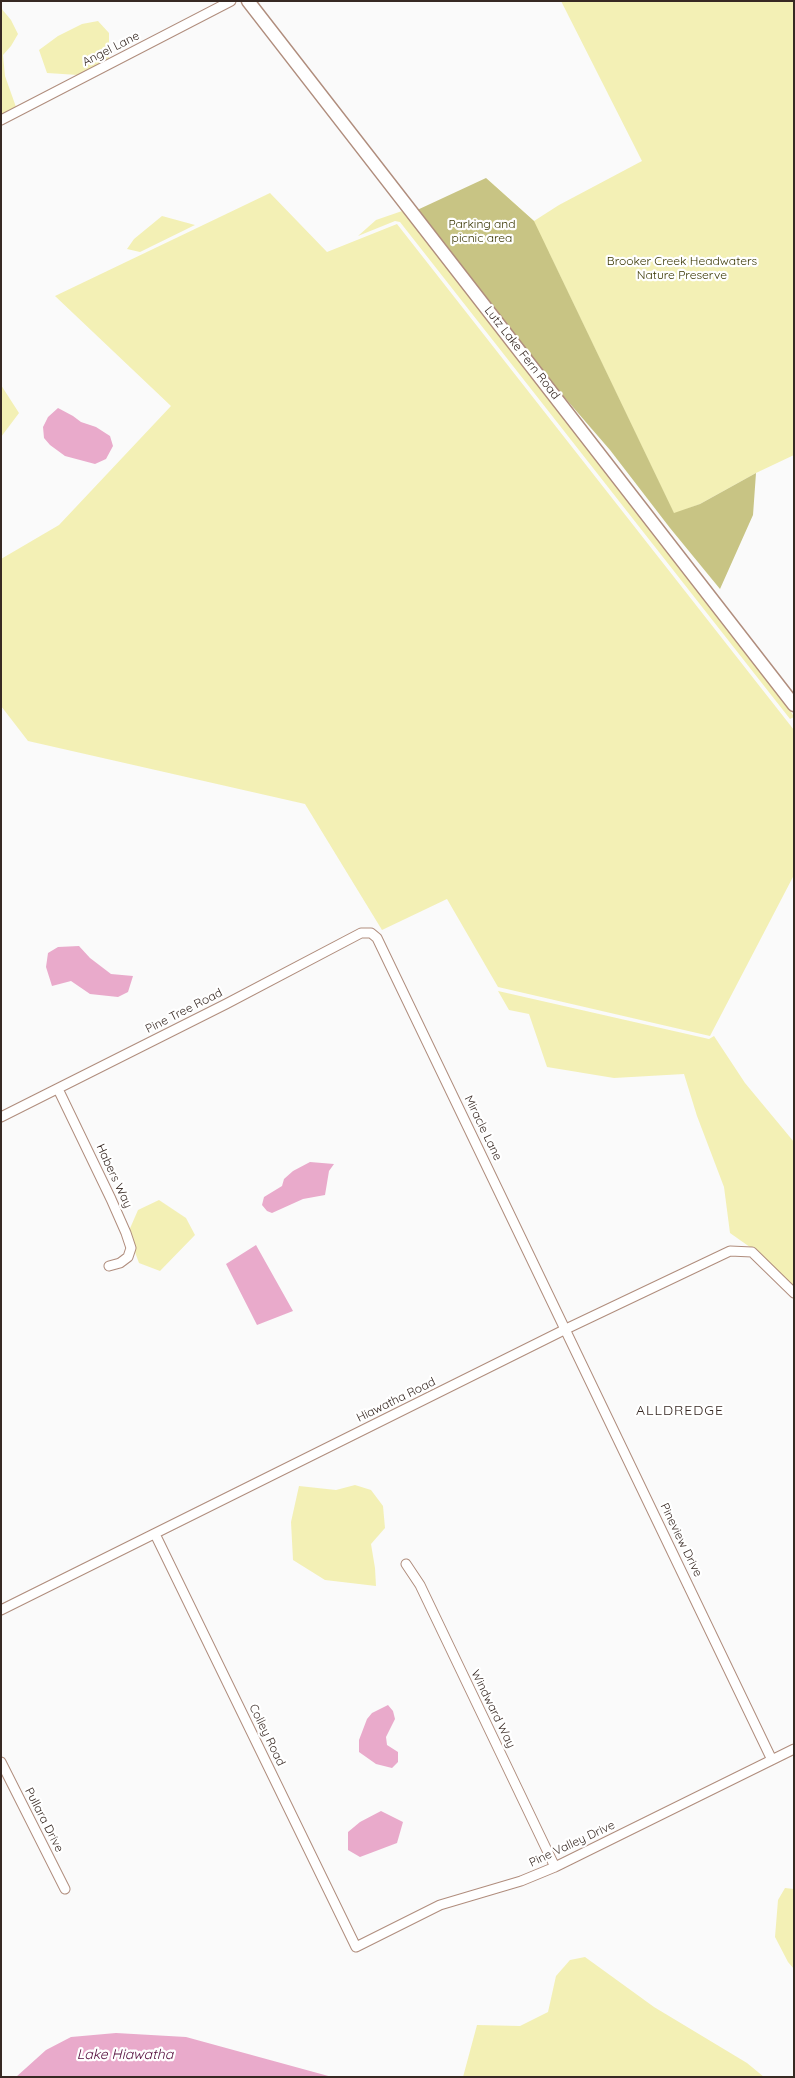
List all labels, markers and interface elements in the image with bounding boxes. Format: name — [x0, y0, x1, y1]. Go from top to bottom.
street label: Angel Lane — [80, 28, 142, 70]
park label: Parking and picnic area — [448, 217, 516, 245]
park label: Brooker Creek Headwaters Nature Preserve — [607, 254, 757, 282]
street label: Lutz Lake Fern Road — [481, 304, 563, 402]
street label: Pine Tree Road — [143, 985, 225, 1037]
street label: Miracle Lane — [461, 1093, 505, 1163]
street label: Habers Way — [93, 1142, 135, 1210]
street label: Hiawatha Road — [354, 1375, 438, 1425]
district label: ALLDREDGE — [635, 1403, 725, 1419]
street label: Pineview Drive — [657, 1501, 705, 1579]
street label: Windward Way — [468, 1668, 518, 1750]
street label: Colley Road — [246, 1702, 288, 1768]
street label: Pullara Drive — [22, 1785, 66, 1855]
street label: Pine Valley Drive — [527, 1818, 617, 1870]
water label: Lake Hiawatha — [77, 2047, 173, 2063]

